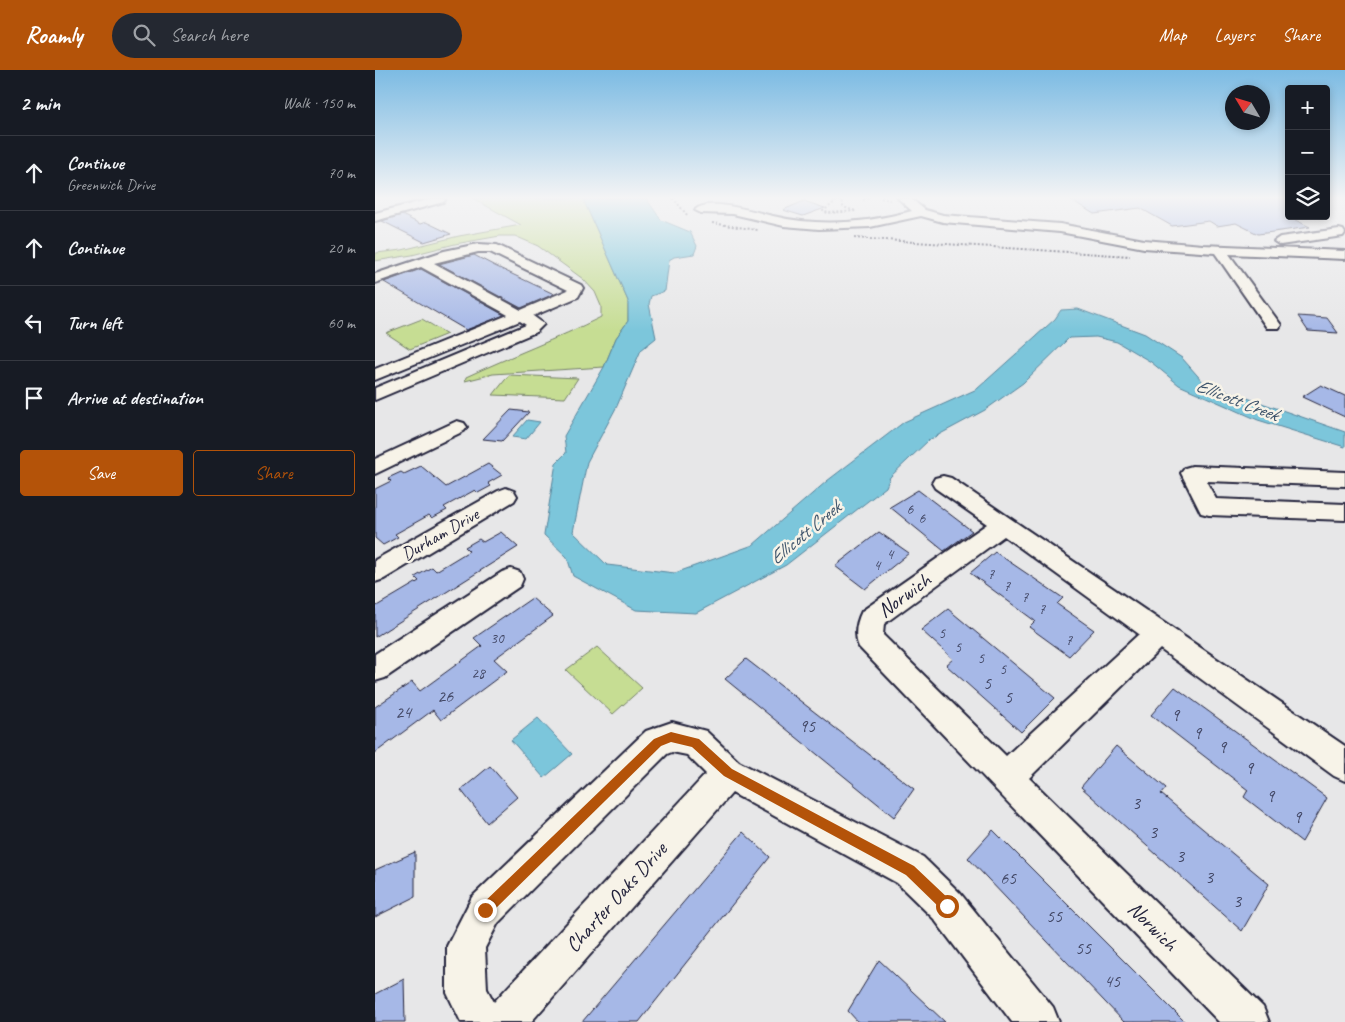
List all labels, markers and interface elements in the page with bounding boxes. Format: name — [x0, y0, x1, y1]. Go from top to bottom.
search box — [112, 13, 462, 58]
text: Roamly — [25, 20, 82, 50]
icon: search — [130, 21, 158, 49]
text: Search here — [170, 23, 248, 47]
text: Map — [1159, 24, 1187, 46]
text: Layers — [1215, 24, 1254, 46]
text: Share — [1282, 24, 1320, 46]
north arrow — [1225, 85, 1270, 130]
map controls — [1285, 85, 1330, 220]
button: + — [1285, 85, 1330, 130]
text: 2 min — [20, 90, 60, 116]
text: Walk · 150 m — [283, 93, 355, 113]
button: − — [1285, 130, 1330, 175]
text: Continue — [67, 151, 124, 175]
icon: ahead — [20, 159, 48, 187]
text: 70 m — [328, 163, 355, 183]
text: Greenwich Drive — [67, 175, 155, 195]
button: layers — [1285, 175, 1330, 220]
icon: ahead — [20, 234, 48, 262]
text: Continue — [67, 236, 124, 260]
text: 20 m — [328, 238, 355, 258]
icon: left — [20, 309, 48, 337]
text: Turn left — [67, 311, 122, 335]
text: 60 m — [328, 313, 355, 333]
water label: Ellicott Creek — [1193, 373, 1284, 428]
icon: arrive — [20, 384, 48, 412]
text: Arrive at destination — [67, 386, 203, 410]
button: Save — [20, 450, 183, 496]
button: Share — [193, 450, 355, 496]
water label: Ellicott Creek — [764, 494, 848, 570]
house number: 6 — [907, 500, 915, 519]
street label: Durham Drive — [397, 502, 484, 565]
house number: 6 — [919, 509, 927, 528]
house number: 4 — [887, 545, 895, 564]
house number: 4 — [874, 556, 882, 575]
house number: 7 — [988, 565, 996, 584]
street label: Norwich — [872, 566, 937, 623]
house number: 7 — [1004, 577, 1012, 596]
house number: 7 — [1022, 588, 1030, 607]
house number: 7 — [1039, 600, 1047, 619]
house number: 5 — [939, 624, 947, 643]
house number: 30 — [490, 629, 505, 648]
house number: 7 — [1066, 631, 1074, 650]
house number: 5 — [955, 638, 963, 657]
house number: 5 — [978, 649, 986, 668]
house number: 5 — [1000, 660, 1008, 679]
house number: 28 — [471, 664, 486, 683]
house number: 5 — [983, 672, 992, 694]
house number: 26 — [437, 685, 454, 707]
house number: 5 — [1004, 686, 1013, 708]
house number: 24 — [395, 701, 413, 723]
house number: 9 — [1171, 704, 1181, 726]
house number: 95 — [799, 715, 816, 737]
house number: 9 — [1193, 722, 1203, 744]
house number: 9 — [1218, 736, 1228, 758]
house number: 9 — [1245, 757, 1255, 779]
house number: 9 — [1266, 785, 1276, 807]
house number: 3 — [1132, 792, 1142, 814]
house number: 9 — [1293, 806, 1303, 828]
house number: 3 — [1149, 821, 1159, 843]
street label: Charter Oaks Drive — [560, 836, 673, 958]
house number: 3 — [1176, 845, 1186, 867]
house number: 3 — [1205, 866, 1215, 888]
house number: 65 — [1000, 867, 1017, 889]
house number: 3 — [1233, 890, 1243, 912]
route start — [936, 895, 959, 918]
street label: Norwich — [1123, 896, 1184, 957]
route end — [474, 899, 497, 922]
house number: 55 — [1046, 905, 1063, 927]
house number: 55 — [1075, 937, 1092, 959]
house number: 45 — [1104, 970, 1121, 992]

